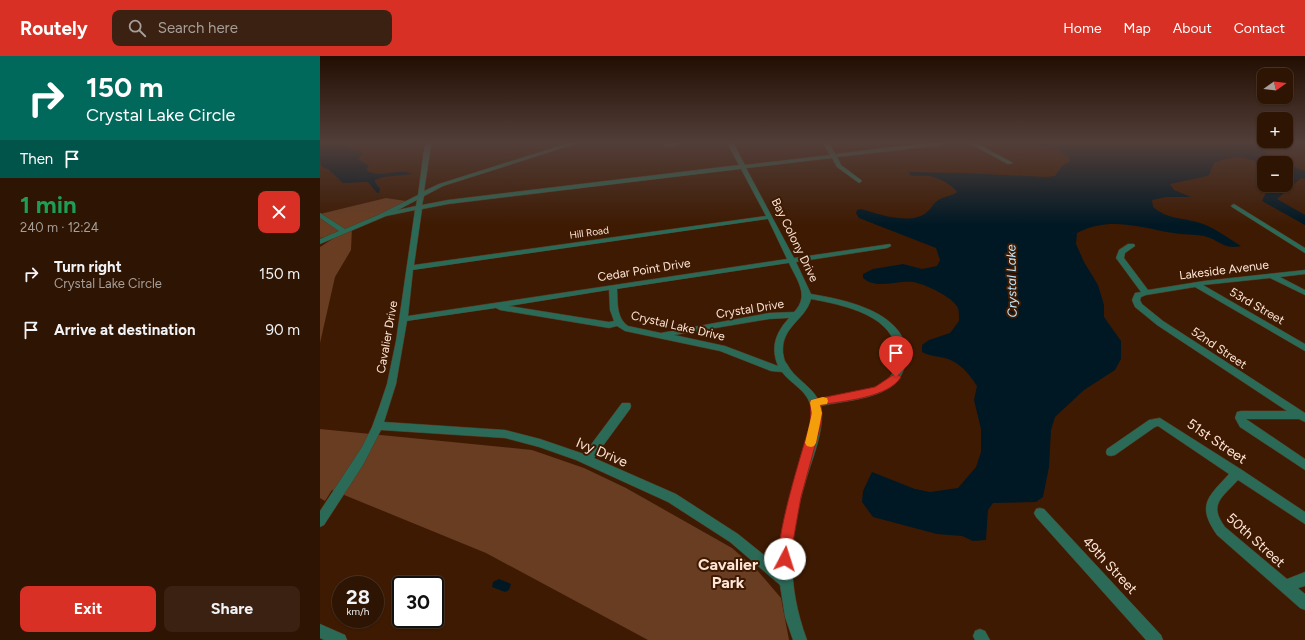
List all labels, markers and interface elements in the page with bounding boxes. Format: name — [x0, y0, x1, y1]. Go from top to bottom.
search box — [112, 10, 392, 46]
text: Routely — [20, 17, 88, 40]
icon: search — [126, 17, 148, 39]
text: Search here — [158, 19, 238, 37]
text: Home — [1063, 20, 1102, 37]
text: Map — [1124, 20, 1151, 37]
text: About — [1173, 20, 1212, 37]
text: Contact — [1234, 20, 1285, 37]
north arrow — [1257, 68, 1293, 104]
map controls — [1257, 68, 1293, 192]
text: 150 m — [86, 70, 163, 104]
icon: right — [20, 72, 72, 124]
text: Crystal Lake Circle — [86, 104, 235, 126]
button: + — [1257, 112, 1293, 148]
icon: arrive — [61, 148, 83, 170]
text: Then — [20, 150, 53, 168]
button: − — [1257, 156, 1293, 192]
text: 1 min — [20, 190, 77, 219]
button: close — [258, 191, 300, 233]
street label: Bay Colony Drive — [769, 196, 822, 285]
text: 240 m · 12:24 — [20, 220, 99, 235]
street label: Hill Road — [568, 223, 610, 242]
water label: Crystal Lake — [1003, 244, 1020, 318]
street label: Cedar Point Drive — [597, 256, 692, 284]
text: Turn right — [54, 258, 122, 276]
street label: Lakeside Avenue — [1178, 258, 1270, 282]
icon: right — [20, 263, 42, 285]
text: 150 m — [259, 265, 300, 283]
text: Crystal Lake Circle — [54, 276, 162, 291]
street label: 53rd Street — [1227, 285, 1287, 328]
street label: Crystal Drive — [715, 297, 785, 321]
street label: Cavalier Drive — [374, 299, 400, 374]
street label: Crystal Lake Drive — [630, 308, 727, 344]
icon: arrive — [20, 319, 42, 341]
text: Arrive at destination — [54, 321, 195, 339]
text: 90 m — [265, 321, 300, 339]
street label: 52nd Street — [1189, 324, 1250, 372]
pin — [879, 336, 913, 377]
icon: arrive — [885, 342, 907, 364]
street label: 51st Street — [1184, 415, 1250, 468]
street label: Ivy Drive — [574, 434, 630, 471]
street label: 50th Street — [1223, 510, 1288, 571]
street label: 49th Street — [1079, 533, 1141, 598]
position arrow — [764, 538, 806, 580]
district label: Cavalier Park — [698, 555, 758, 592]
speed limit sign: 30 — [392, 576, 444, 628]
text: 28 — [346, 585, 370, 609]
button: Exit — [20, 586, 156, 632]
button: Share — [164, 586, 300, 632]
text: km/h — [347, 605, 369, 618]

